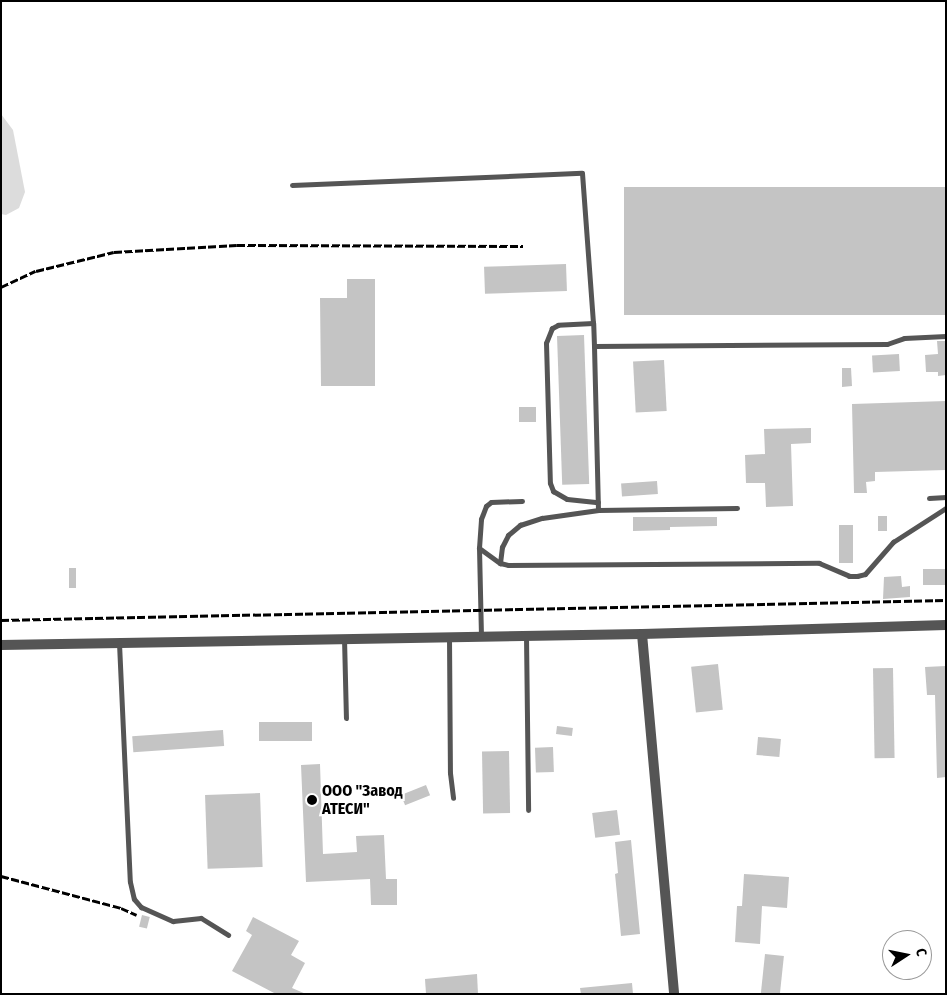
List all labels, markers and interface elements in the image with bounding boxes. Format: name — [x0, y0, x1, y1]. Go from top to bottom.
place label: ООО "Завод АТЕСИ" — [322, 781, 403, 819]
marker: ООО "Завод АТЕСИ" — [306, 794, 318, 806]
north arrow — [882, 930, 932, 980]
text: С — [912, 947, 930, 957]

